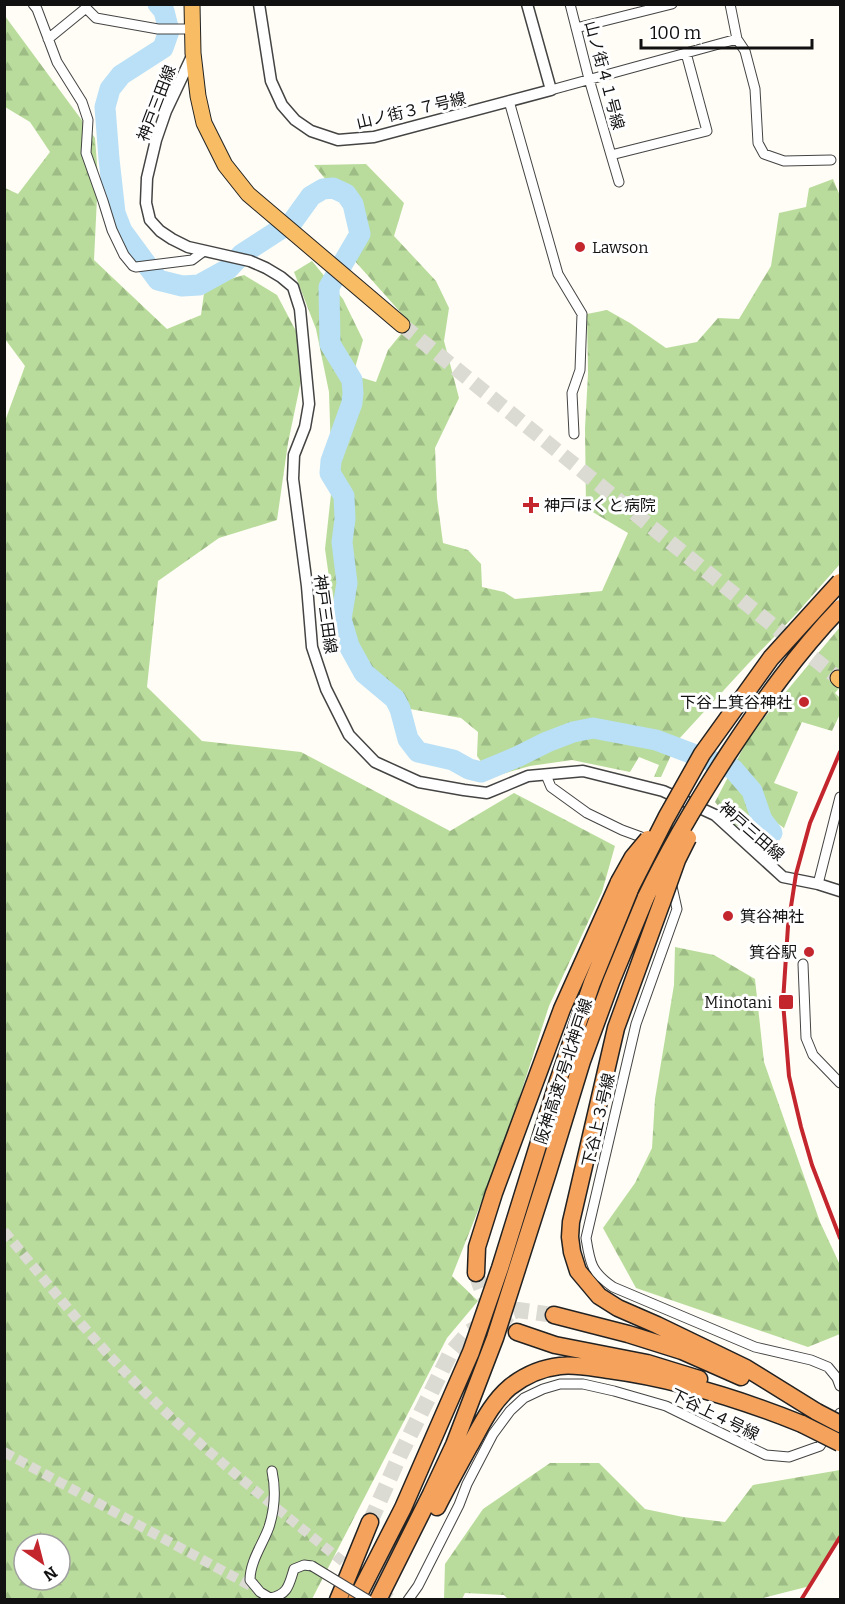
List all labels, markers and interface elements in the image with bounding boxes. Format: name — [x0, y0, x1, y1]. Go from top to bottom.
scale bar — [641, 12, 812, 50]
street label: 山ノ街４１号線 — [581, 19, 628, 132]
text: 100 m — [650, 22, 701, 44]
street label: 神戸三田線 — [133, 62, 180, 144]
street label: 山ノ街３７号線 — [354, 89, 468, 132]
place label: Lawson — [592, 238, 648, 257]
marker: Lawson — [573, 240, 587, 254]
marker: 神戸ほくと病院 — [522, 496, 540, 514]
place label: 神戸ほくと病院 — [544, 496, 656, 515]
street label: 神戸三田線 — [311, 573, 340, 655]
place label: 下谷上箕谷神社 — [680, 693, 792, 712]
marker: 下谷上箕谷神社 — [797, 695, 811, 709]
street label: 神戸三田線 — [715, 798, 788, 865]
place label: 箕谷神社 — [740, 907, 804, 926]
marker: 箕谷神社 — [721, 909, 735, 923]
place label: 箕谷駅 — [749, 943, 797, 962]
marker: 箕谷駅 — [802, 945, 816, 959]
place label: Minotani — [704, 993, 772, 1012]
marker: Minotani — [777, 993, 795, 1011]
street label: 阪神高速7号北神戸線 — [531, 996, 596, 1146]
street label: 下谷上３号線 — [578, 1071, 619, 1169]
street label: 下谷上４号線 — [667, 1385, 762, 1444]
north arrow — [12, 1532, 72, 1592]
text: N — [40, 1563, 61, 1585]

